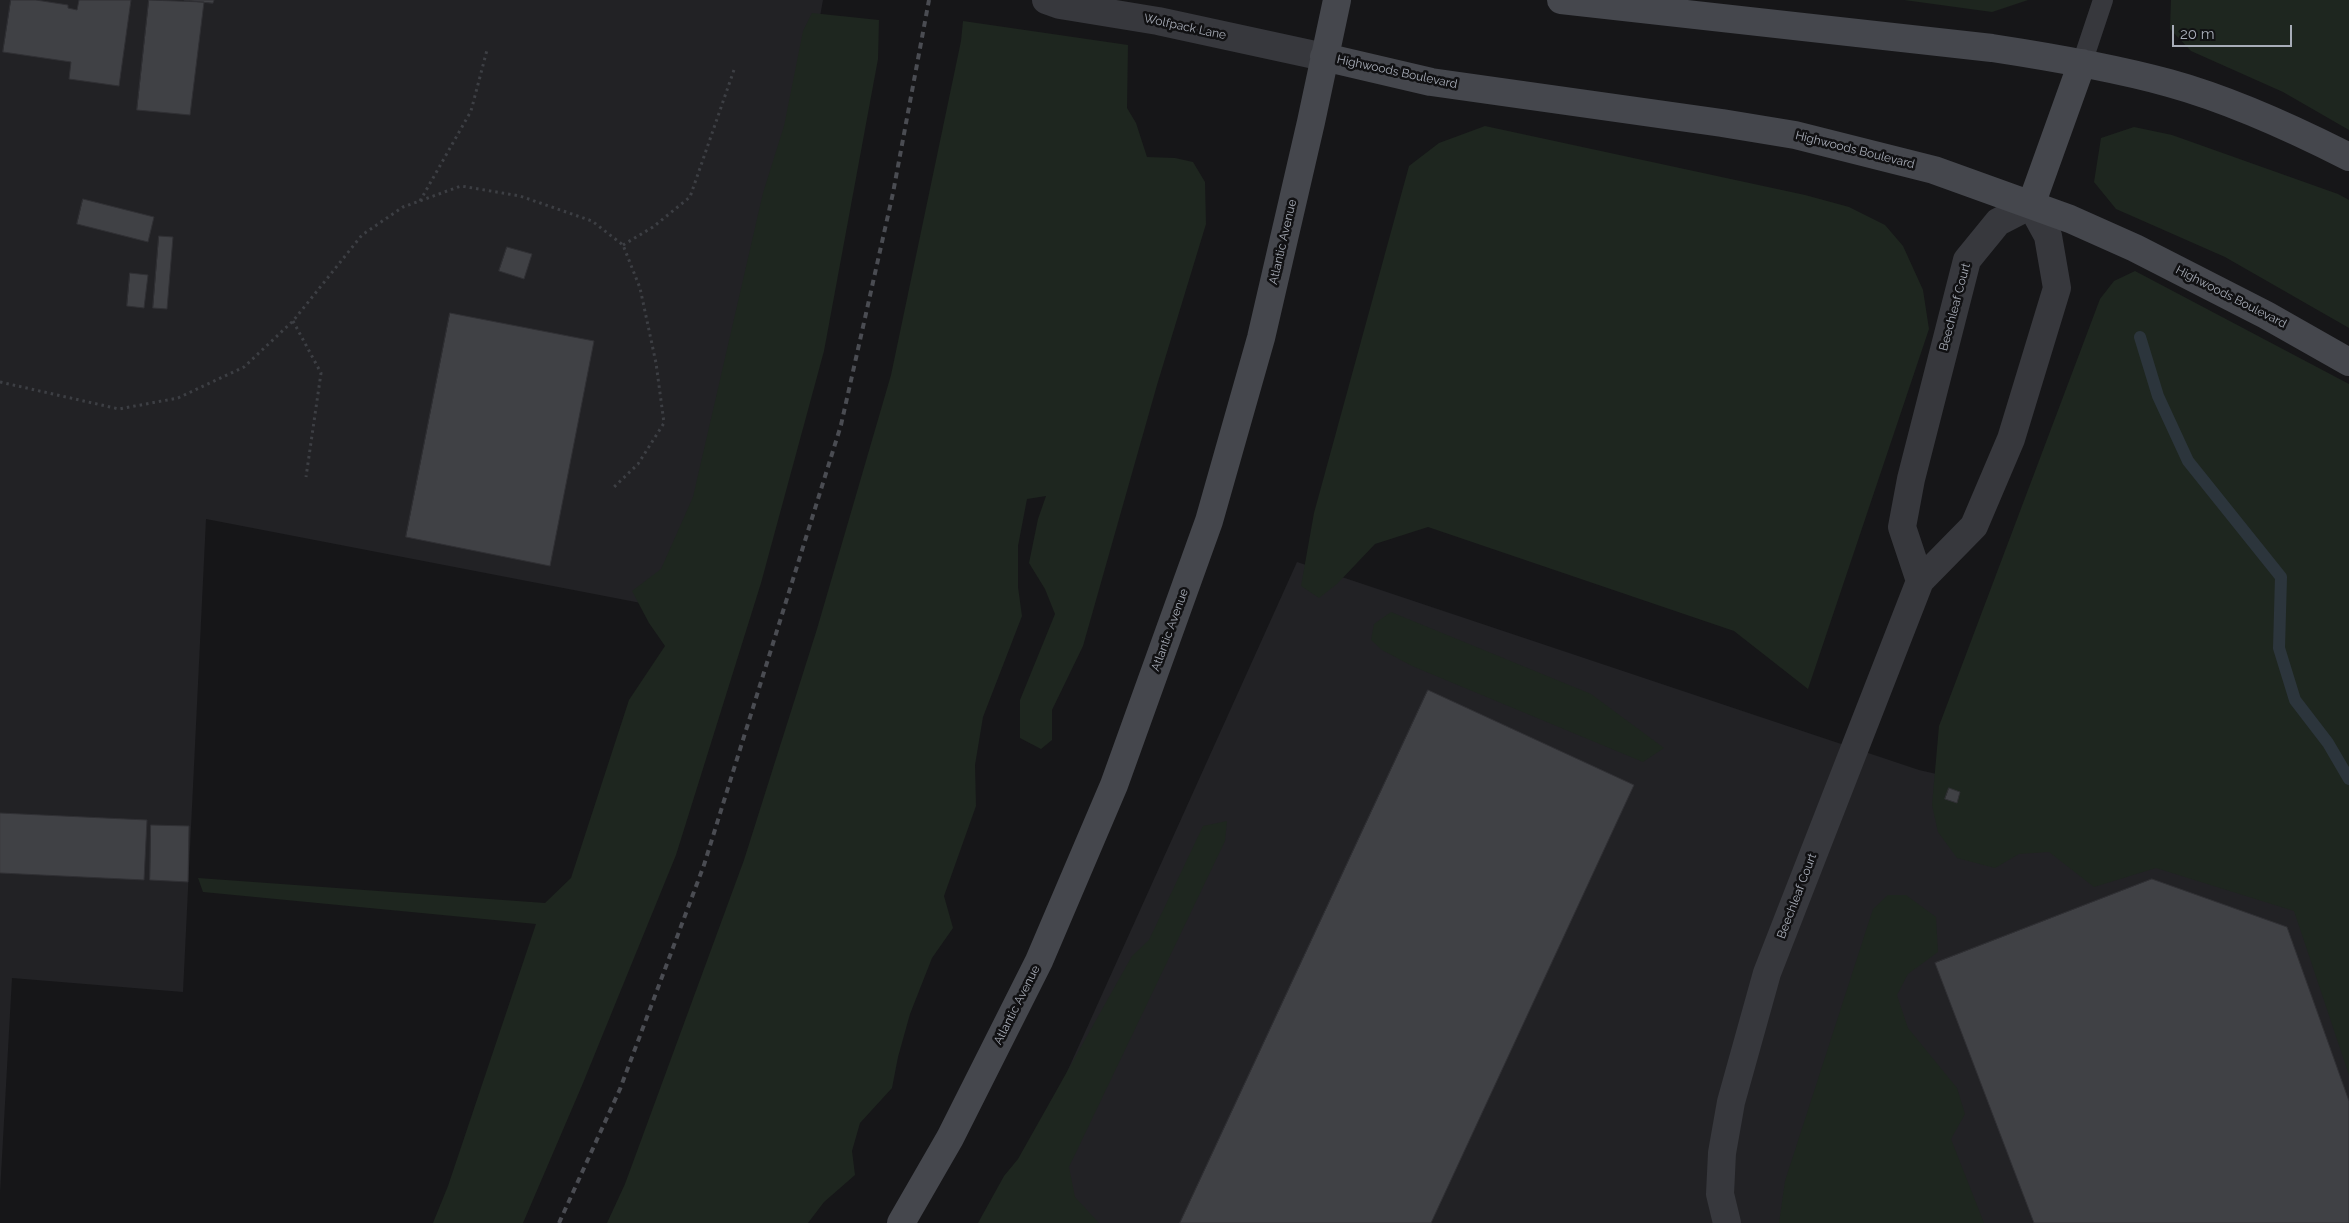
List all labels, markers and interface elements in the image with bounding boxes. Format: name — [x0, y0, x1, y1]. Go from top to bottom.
street label: Wolfpack Lane — [1143, 11, 1227, 43]
scale bar — [2174, 15, 2294, 47]
text: 20 m — [2180, 25, 2215, 43]
street label: Highwoods Boulevard — [1336, 52, 1458, 92]
street label: Highwoods Boulevard — [1794, 128, 1916, 172]
street label: Atlantic Avenue — [1266, 198, 1300, 286]
street label: Beechleaf Court — [1936, 262, 1974, 352]
street label: Highwoods Boulevard — [2173, 263, 2289, 331]
street label: Atlantic Avenue — [1148, 587, 1192, 673]
street label: Beechleaf Court — [1774, 851, 1820, 941]
street label: Atlantic Avenue — [991, 963, 1043, 1047]

